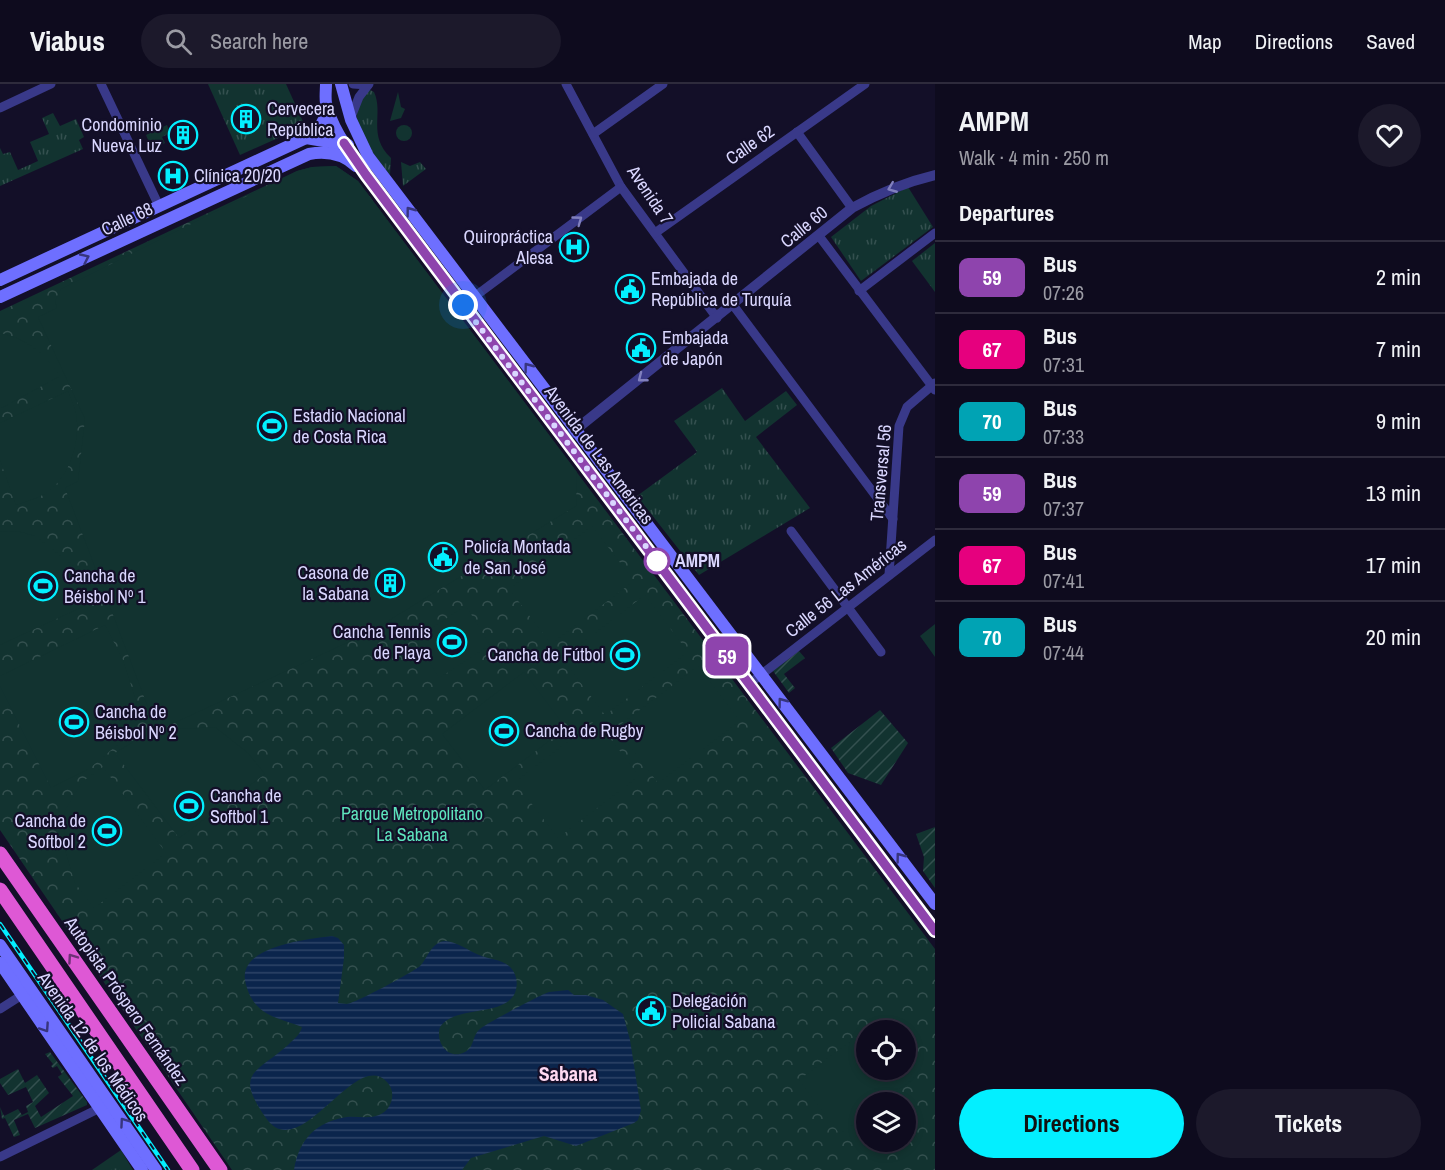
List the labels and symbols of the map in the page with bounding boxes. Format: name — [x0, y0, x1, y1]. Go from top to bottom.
place label: Cervecera República — [267, 96, 335, 142]
building icon: Cervecera República — [230, 103, 262, 135]
place label: Condominio Nueva Luz — [82, 112, 162, 158]
building icon: Condominio Nueva Luz — [167, 119, 199, 151]
street label: Calle 62 — [720, 119, 779, 170]
street label: Avenida 7 — [621, 159, 679, 229]
hospital icon: Clínica 20/20 — [157, 160, 189, 192]
place label: Clínica 20/20 — [194, 163, 281, 188]
one-way arrow — [887, 181, 898, 193]
street label: Calle 68 — [97, 196, 157, 241]
street label: Calle 60 — [775, 200, 833, 253]
one-way arrow — [406, 207, 417, 218]
one-way arrow — [571, 216, 582, 227]
place label: Quiropráctica Alesa — [464, 224, 553, 270]
hospital icon: Quiropráctica Alesa — [558, 231, 590, 263]
one-way arrow — [79, 254, 90, 266]
place label: Embajada de República de Turquía — [651, 266, 791, 312]
public building icon: Embajada de República de Turquía — [614, 273, 646, 305]
your location — [448, 290, 478, 320]
place label: Embajada de Japón — [662, 325, 728, 371]
public building icon: Embajada de Japón — [625, 332, 657, 364]
one-way arrow — [524, 362, 535, 373]
one-way arrow — [638, 370, 649, 381]
street label: Avenida de Las Américas — [538, 379, 660, 529]
place label: Estadio Nacional de Costa Rica — [293, 403, 405, 449]
sports icon: Estadio Nacional de Costa Rica — [256, 410, 288, 442]
street label: Transversal 56 — [864, 424, 897, 522]
street label: Calle 56 Las Américas — [780, 532, 912, 643]
place label: Policía Montada de San José — [464, 534, 571, 580]
public building icon: Policía Montada de San José — [427, 541, 459, 573]
marker: AMPM — [644, 548, 670, 574]
place label: AMPM — [675, 548, 720, 573]
place label: Casona de la Sabana — [298, 560, 369, 606]
place label: Cancha de Béisbol Nº 1 — [64, 563, 146, 609]
building icon: Casona de la Sabana — [374, 567, 406, 599]
sports icon: Cancha de Béisbol Nº 1 — [27, 570, 59, 602]
place label: Cancha Tennis de Playa — [333, 619, 431, 665]
sports icon: Cancha Tennis de Playa — [436, 626, 468, 658]
line badge: 59 — [700, 636, 754, 676]
sports icon: Cancha de Fútbol — [609, 639, 641, 671]
place label: Cancha de Fútbol — [487, 642, 604, 667]
one-way arrow — [778, 698, 789, 709]
place label: Cancha de Béisbol Nº 2 — [95, 699, 177, 745]
sports icon: Cancha de Béisbol Nº 2 — [58, 706, 90, 738]
sports icon: Cancha de Rugby — [488, 715, 520, 747]
place label: Cancha de Rugby — [525, 718, 644, 743]
place label: Cancha de Softbol 1 — [210, 783, 281, 829]
sports icon: Cancha de Softbol 1 — [173, 790, 205, 822]
park label: Parque Metropolitano La Sabana — [341, 801, 483, 847]
place label: Cancha de Softbol 2 — [15, 808, 86, 854]
sports icon: Cancha de Softbol 2 — [91, 815, 123, 847]
one-way arrow — [896, 853, 907, 864]
street label: Autopista Próspero Fernández — [58, 911, 194, 1090]
one-way arrow — [68, 954, 79, 965]
street label: Avenida 12 de los Médicos — [32, 966, 155, 1127]
place label: Delegación Policial Sabana — [672, 988, 775, 1034]
public building icon: Delegación Policial Sabana — [635, 995, 667, 1027]
one-way arrow — [38, 1021, 49, 1032]
district label: Sabana — [539, 1060, 597, 1087]
one-way arrow — [120, 1117, 131, 1128]

